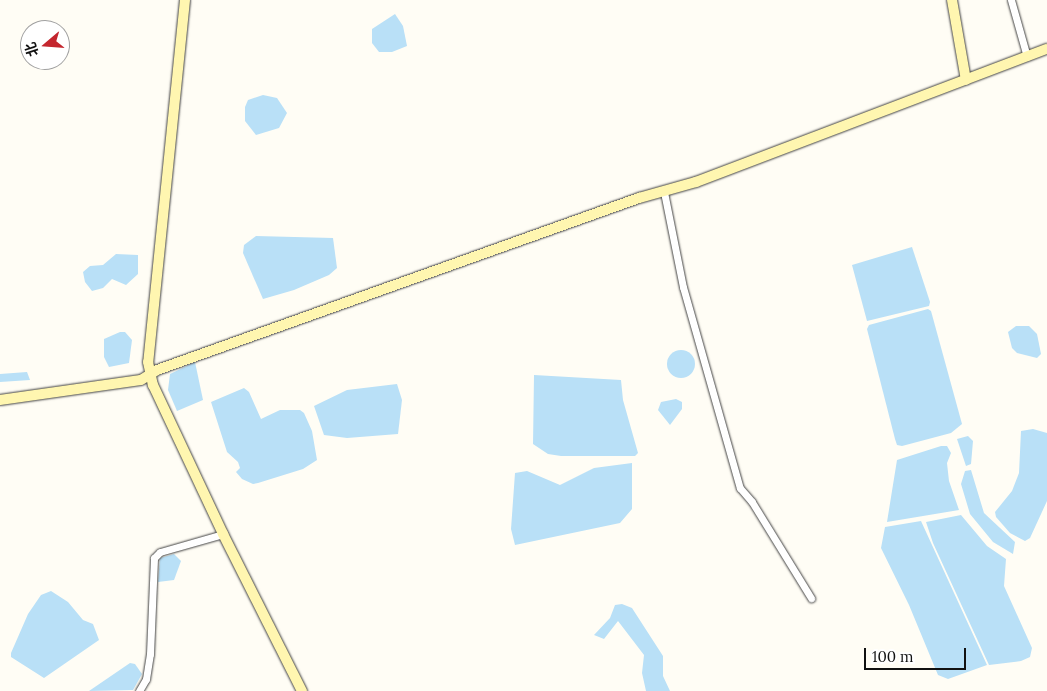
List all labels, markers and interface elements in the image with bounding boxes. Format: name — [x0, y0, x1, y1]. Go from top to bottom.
north arrow — [20, 20, 70, 70]
text: 北 — [21, 40, 42, 59]
scale bar — [867, 638, 970, 670]
text: 100 m — [872, 647, 913, 666]

